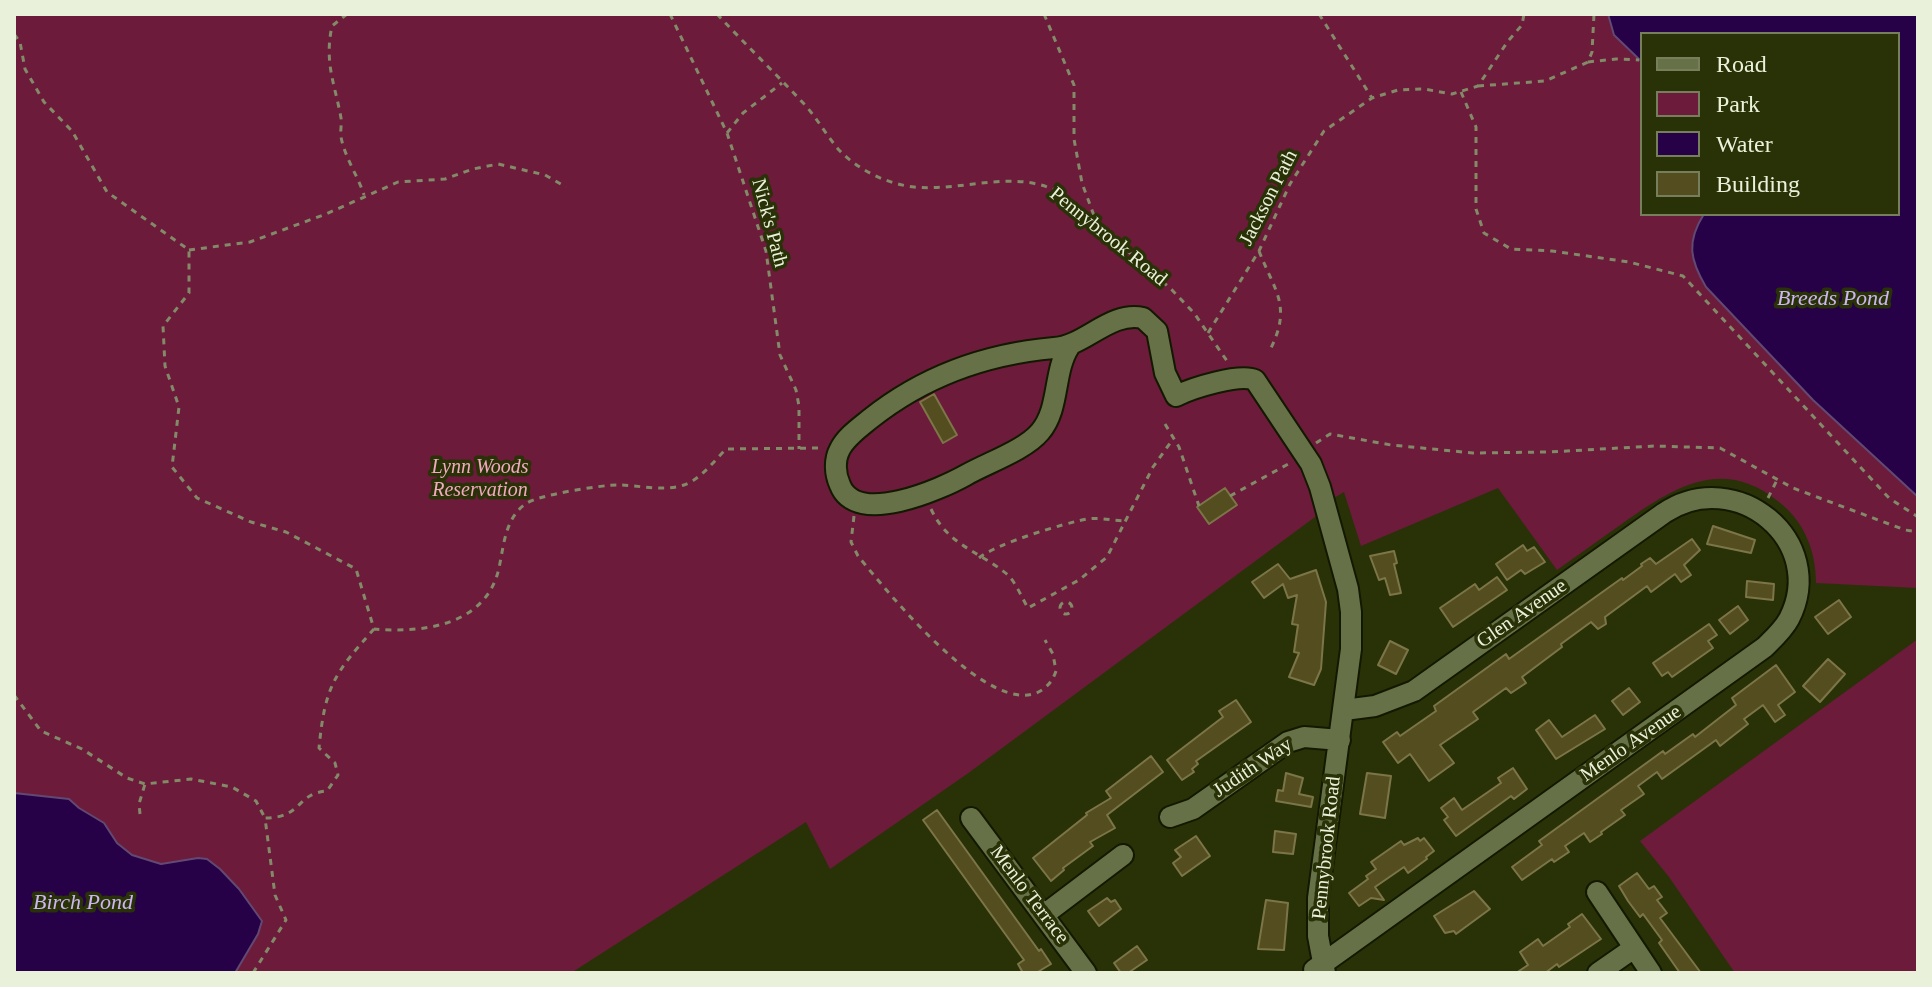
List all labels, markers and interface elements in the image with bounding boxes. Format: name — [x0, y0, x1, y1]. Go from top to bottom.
legend — [1640, 32, 1900, 216]
text: Road — [1716, 51, 1767, 77]
text: Park — [1716, 91, 1760, 117]
text: Water — [1716, 131, 1773, 157]
street label: Jackson Path — [1235, 146, 1303, 250]
text: Building — [1716, 171, 1800, 197]
street label: Nick's Path — [746, 176, 792, 270]
street label: Pennybrook Road — [1045, 182, 1171, 292]
water label: Breeds Pond — [1777, 286, 1889, 312]
park label: Lynn Woods Reservation — [431, 456, 529, 503]
street label: Glen Avenue — [1472, 574, 1572, 654]
street label: Menlo Avenue — [1576, 700, 1686, 788]
street label: Judith Way — [1209, 733, 1297, 803]
street label: Pennybrook Road — [1308, 775, 1346, 921]
street label: Menlo Terrace — [984, 841, 1074, 949]
water label: Birch Pond — [33, 890, 133, 916]

